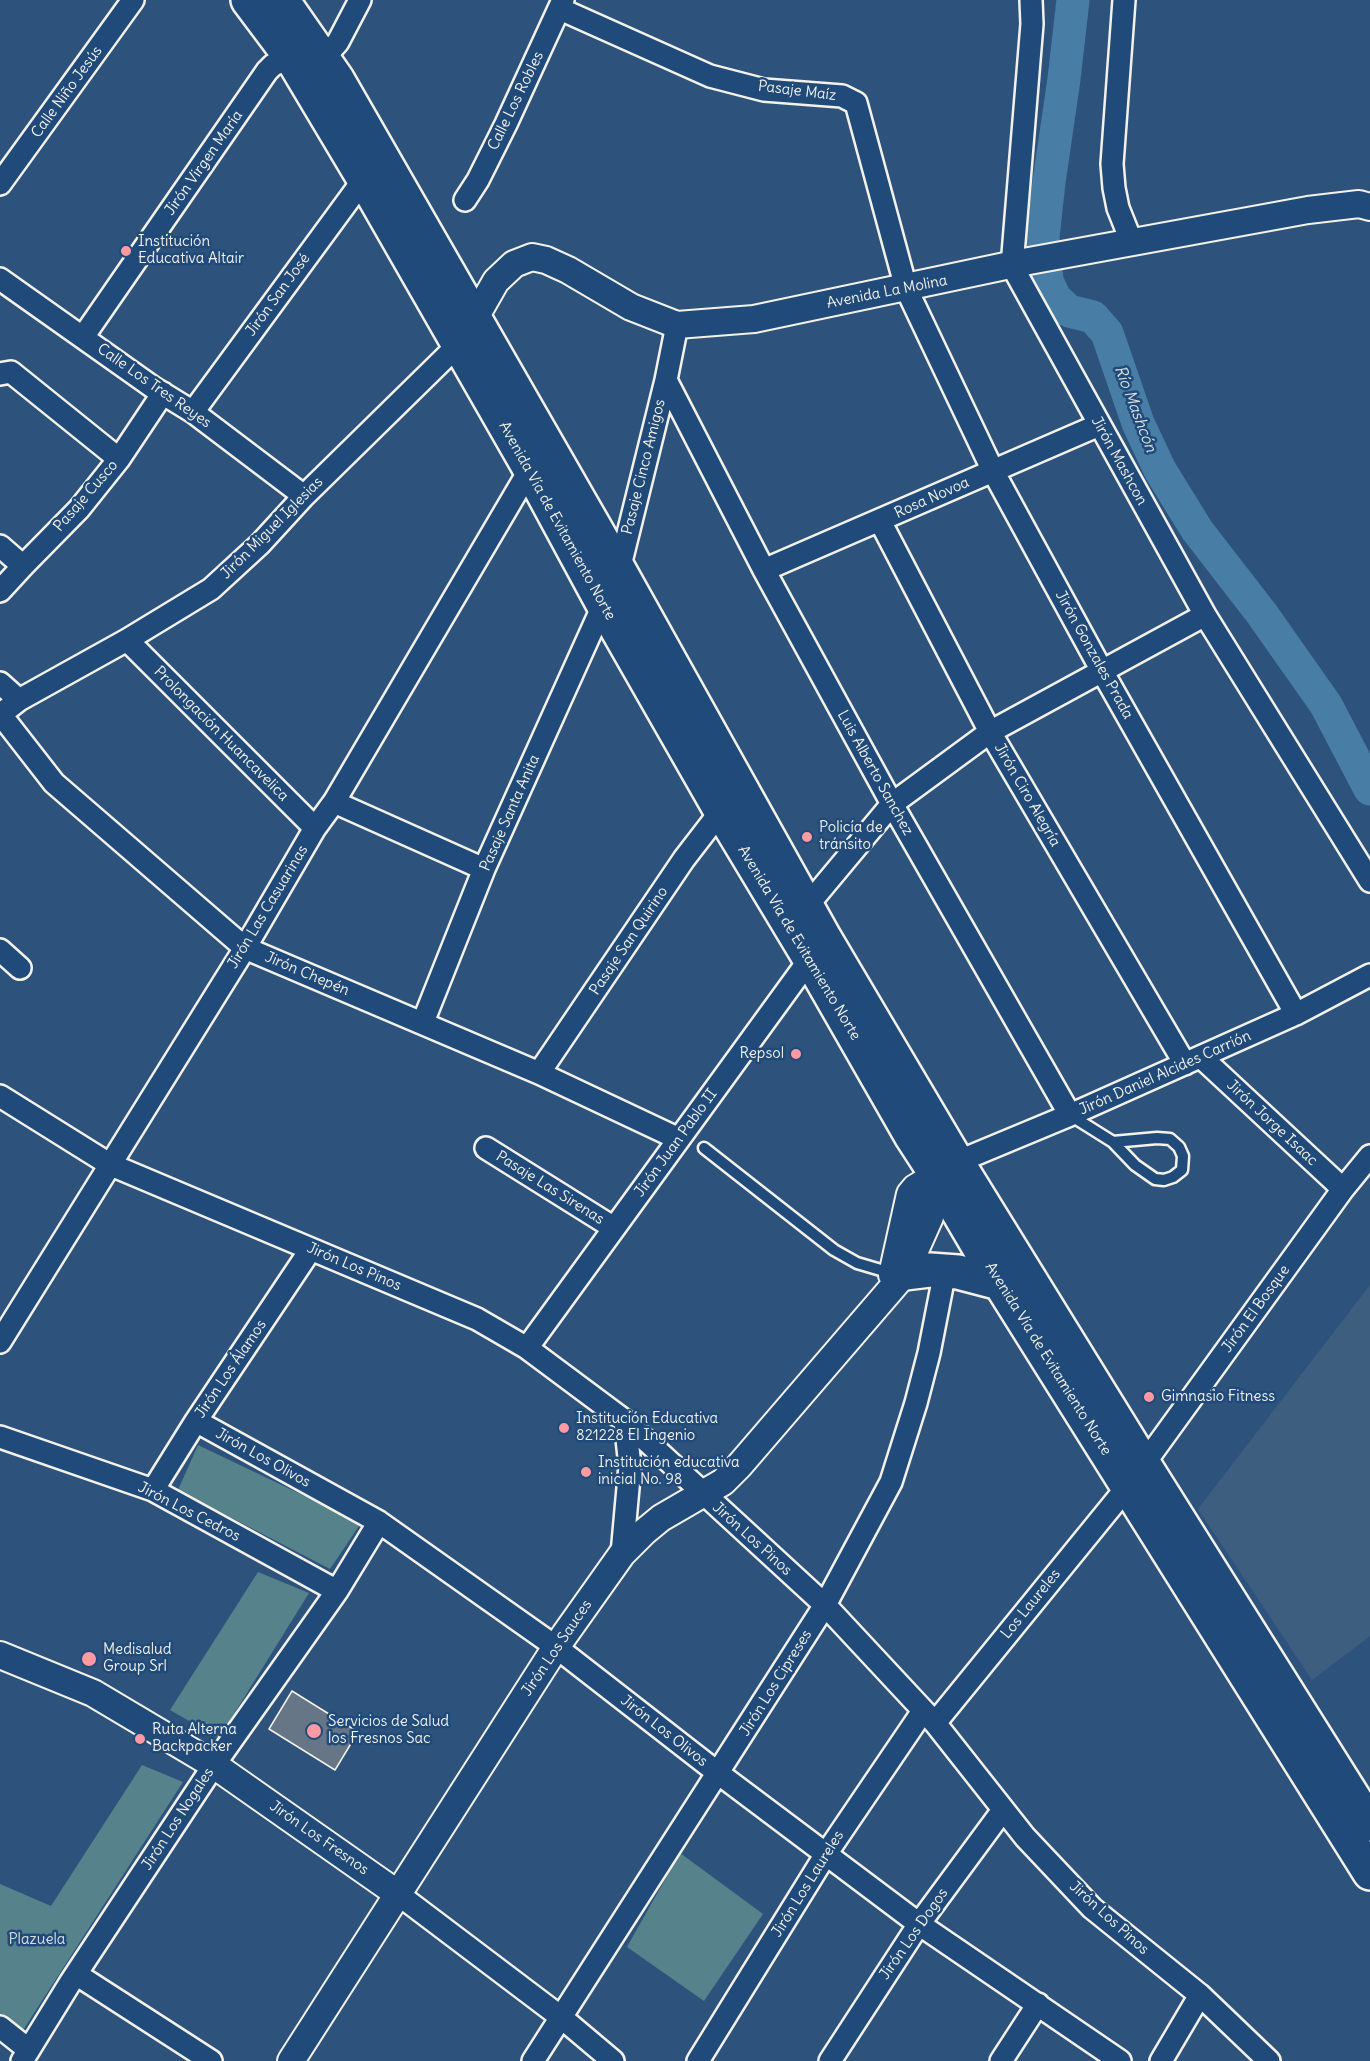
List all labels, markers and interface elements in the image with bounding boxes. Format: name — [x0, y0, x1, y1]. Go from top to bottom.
street label: Calle Niño Jesús — [28, 43, 106, 141]
street label: Calle Los Robles — [484, 49, 548, 153]
street label: Pasaje Maíz — [757, 77, 837, 105]
street label: Jirón Virgen María — [161, 107, 247, 219]
place label: Institución Educativa Altair — [138, 233, 244, 268]
marker: Institución Educativa Altair — [119, 244, 133, 258]
street label: Jirón San José — [242, 250, 314, 340]
street label: Avenida La Molina — [825, 271, 949, 313]
street label: Calle Los Tres Reyes — [93, 340, 215, 432]
water label: Río Mashcón — [1110, 363, 1160, 455]
street label: Pasaje Cinco Amigos — [618, 397, 670, 537]
street label: Jirón Mashcon — [1087, 414, 1151, 508]
street label: Avenida Vía de Evitamiento Norte — [495, 419, 619, 623]
street label: Pasaje Cusco — [50, 457, 122, 535]
street label: Jirón Miguel Iglesias — [217, 473, 327, 583]
street label: Rosa Novoa — [892, 474, 972, 522]
street label: Jirón Gonzales Prada — [1051, 588, 1137, 722]
street label: Prolongación Huancavelica — [150, 663, 292, 805]
street label: Luis Alberto Sanchez — [833, 707, 917, 839]
street label: Jirón Ciro Alegría — [990, 740, 1064, 850]
street label: Pasaje Santa Anita — [476, 752, 544, 874]
place label: Policía de tránsito — [819, 819, 883, 854]
marker: Policía de tránsito — [800, 830, 814, 844]
street label: Jirón Las Casuarinas — [224, 842, 312, 972]
street label: Avenida Vía de Evitamiento Norte — [734, 842, 864, 1044]
street label: Pasaje San Quirino — [586, 883, 672, 999]
street label: Jirón Chepén — [262, 948, 352, 1000]
street label: Jirón Daniel Alcides Carrión — [1076, 1027, 1254, 1119]
place label: Repsol — [740, 1045, 784, 1063]
marker: Repsol — [789, 1047, 803, 1061]
street label: Jirón Jorge Isaac — [1223, 1076, 1321, 1170]
street label: Jirón Juan Pablo II — [631, 1086, 721, 1200]
street label: Pasaje Las Sirenas — [493, 1147, 607, 1229]
street label: Jirón Los Pinos — [304, 1239, 404, 1295]
street label: Avenida Vía de Evitamiento Norte — [981, 1259, 1115, 1459]
street label: Jirón El Bosque — [1218, 1262, 1294, 1356]
street label: Jirón Los Álamos — [192, 1316, 270, 1422]
place label: Gimnasio Fitness — [1161, 1388, 1275, 1406]
marker: Gimnasio Fitness — [1142, 1390, 1156, 1404]
place label: Institución Educativa 821228 El Ingenio — [576, 1410, 718, 1445]
marker: Institución Educativa 821228 El Ingenio — [557, 1421, 571, 1435]
street label: Jirón Los Olivos — [213, 1425, 313, 1491]
place label: Institución educativa inicial No. 98 — [598, 1454, 740, 1489]
marker: Institución educativa inicial No. 98 — [579, 1465, 593, 1479]
street label: Jirón Los Cedros — [135, 1479, 243, 1545]
street label: Jirón Los Pinos — [708, 1499, 796, 1579]
street label: Los Laureles — [998, 1566, 1064, 1642]
street label: Jirón Los Sauces — [518, 1596, 596, 1700]
street label: Jirón Los Cipreses — [736, 1627, 816, 1739]
place label: Medisalud Group Srl — [103, 1641, 172, 1676]
marker: Medisalud Group Srl — [80, 1650, 98, 1668]
street label: Jirón Los Olivos — [617, 1691, 711, 1771]
place label: Servicios de Salud los Fresnos Sac — [328, 1713, 449, 1748]
place label: Ruta Alterna Backpacker — [152, 1721, 237, 1756]
marker: Servicios de Salud los Fresnos Sac — [305, 1722, 323, 1740]
marker: Ruta Alterna Backpacker — [133, 1732, 147, 1746]
street label: Jirón Los Nogales — [138, 1764, 218, 1874]
street label: Jirón Los Fresnos — [266, 1797, 372, 1879]
street label: Jirón Los Laureles — [768, 1828, 848, 1940]
street label: Jirón Los Pinos — [1065, 1878, 1153, 1958]
street label: Jirón Los Dogos — [876, 1885, 952, 1983]
park label: Plazuela — [9, 1931, 65, 1949]

